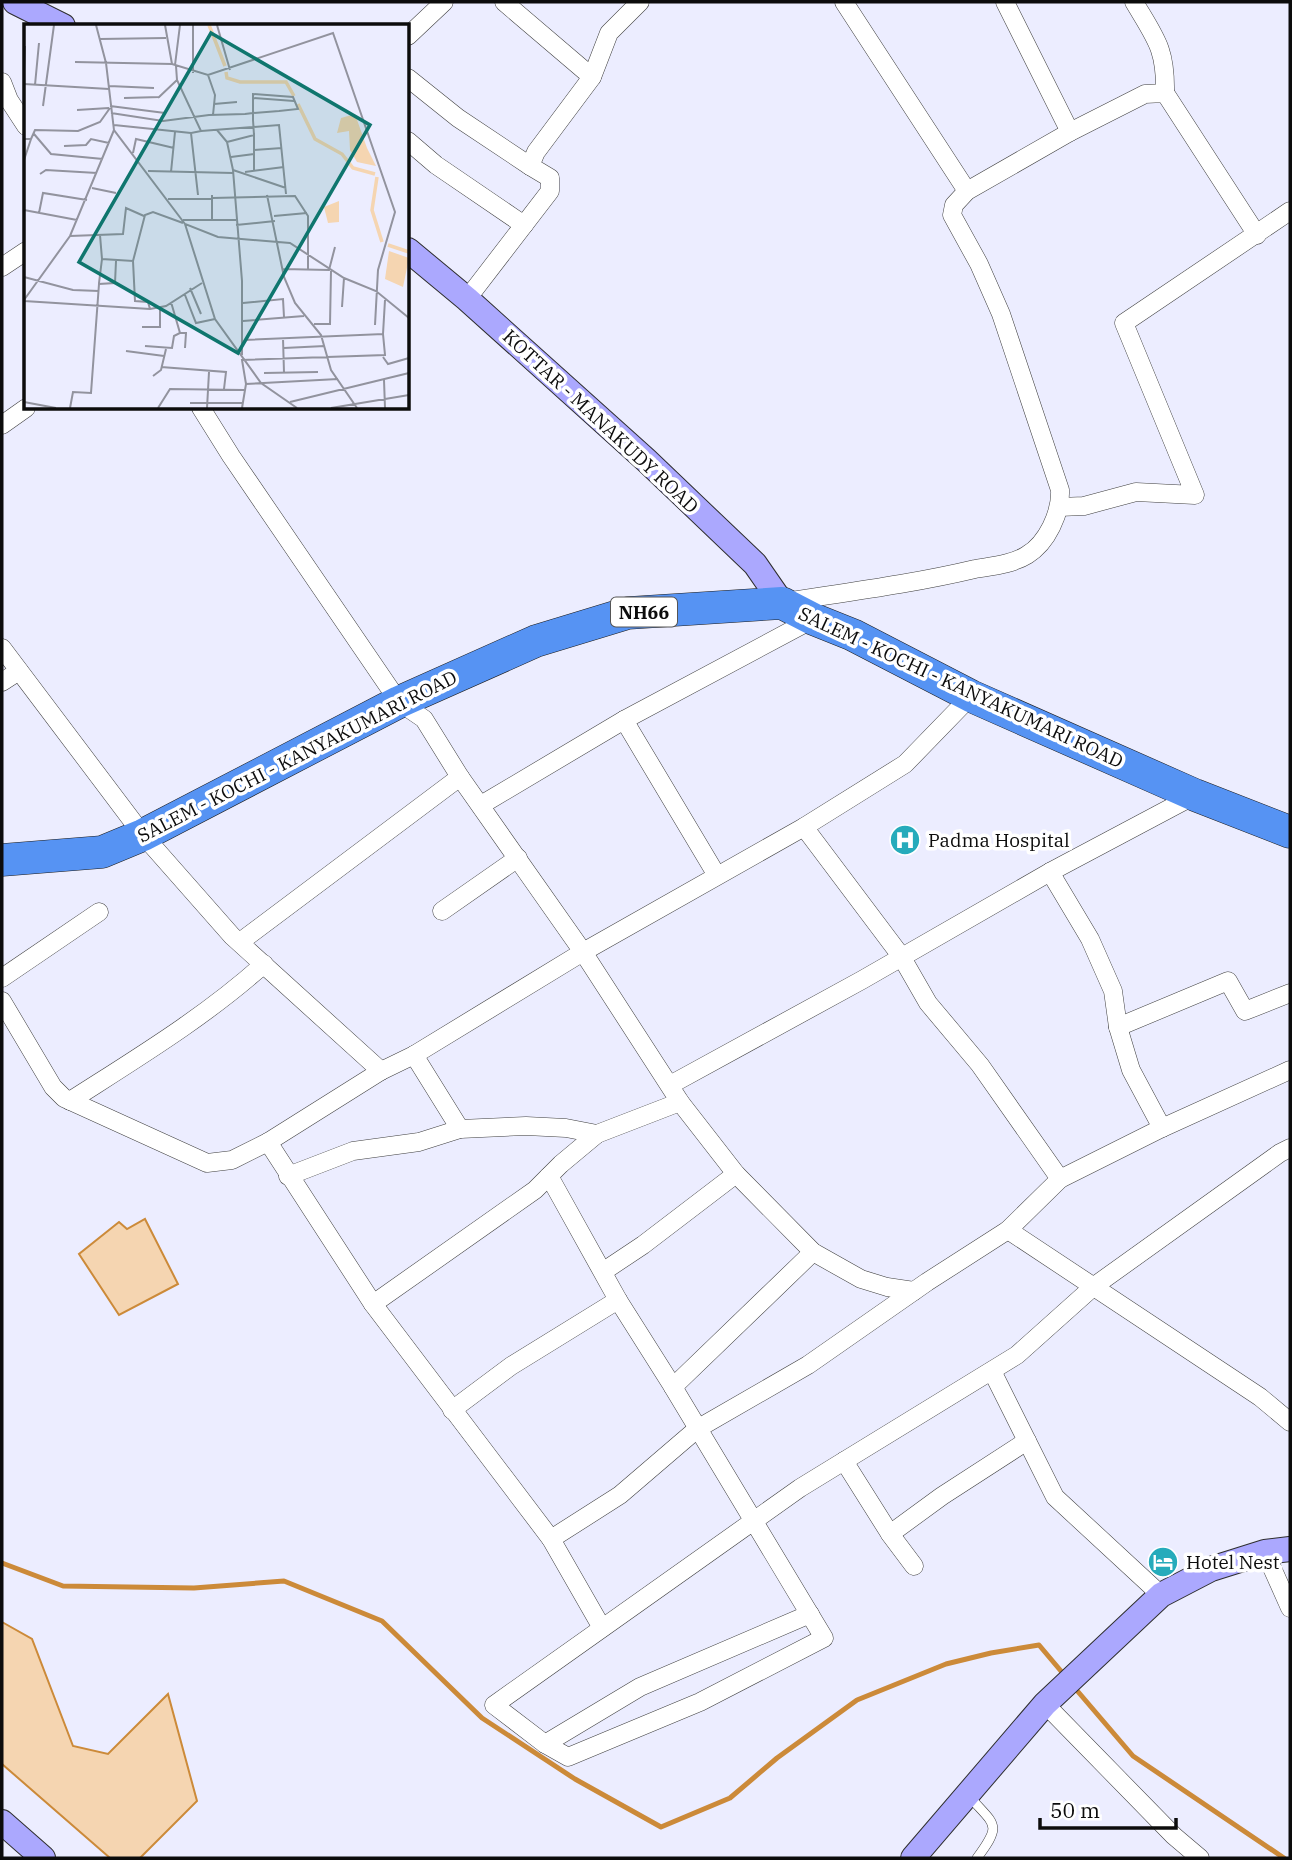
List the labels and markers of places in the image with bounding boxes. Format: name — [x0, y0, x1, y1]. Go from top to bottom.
hospital icon: Padma Hospital — [888, 823, 922, 857]
place label: Padma Hospital — [928, 828, 1070, 852]
hotel icon: Hotel Nest — [1146, 1545, 1180, 1579]
place label: Hotel Nest — [1186, 1550, 1280, 1574]

